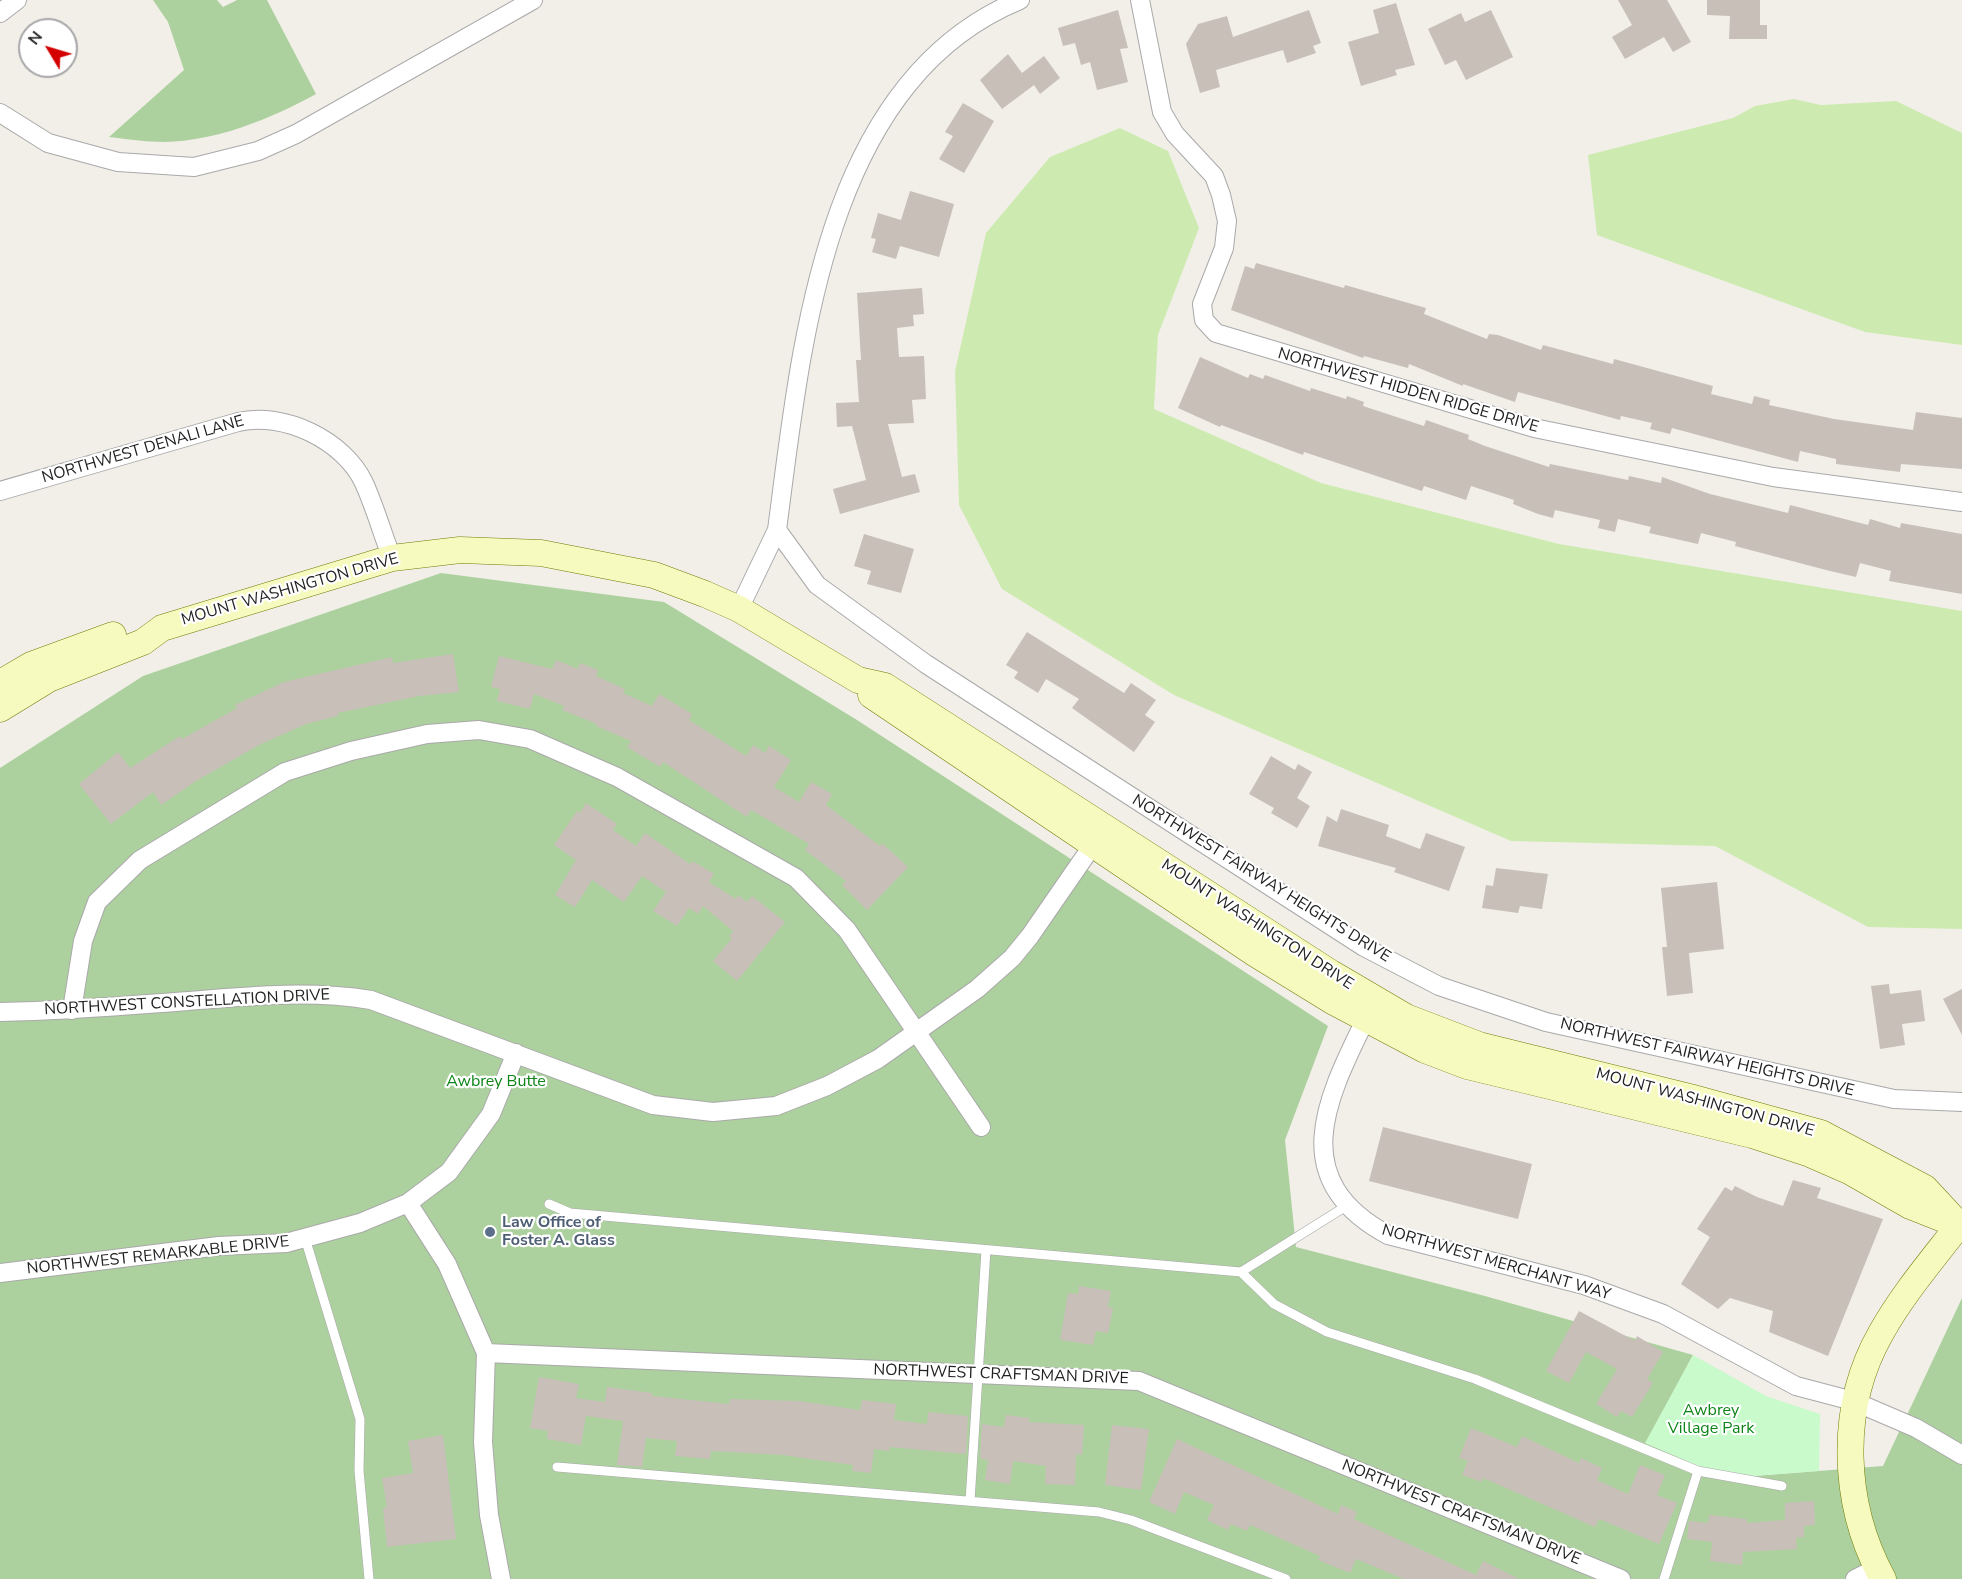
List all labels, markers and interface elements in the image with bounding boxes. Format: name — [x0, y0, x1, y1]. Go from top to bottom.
north arrow — [18, 18, 78, 78]
text: N — [23, 27, 48, 50]
street label: NORTHWEST HIDDEN RIDGE DRIVE — [1275, 344, 1541, 438]
street label: NORTHWEST DENALI LANE — [40, 412, 246, 488]
street label: MOUNT WASHINGTON DRIVE — [179, 550, 401, 630]
street label: NORTHWEST FAIRWAY HEIGHTS DRIVE — [1128, 791, 1394, 967]
street label: MOUNT WASHINGTON DRIVE — [1157, 856, 1357, 994]
street label: NORTHWEST CONSTELLATION DRIVE — [44, 986, 330, 1020]
street label: NORTHWEST FAIRWAY HEIGHTS DRIVE — [1558, 1015, 1856, 1101]
street label: MOUNT WASHINGTON DRIVE — [1594, 1065, 1816, 1141]
park label: Awbrey Butte — [446, 1072, 546, 1092]
place label: Law Office of Foster A. Glass — [502, 1213, 615, 1251]
street label: NORTHWEST MERCHANT WAY — [1379, 1221, 1613, 1305]
marker: Law Office of Foster A. Glass — [483, 1225, 497, 1239]
street label: NORTHWEST REMARKABLE DRIVE — [26, 1233, 290, 1279]
street label: NORTHWEST CRAFTSMAN DRIVE — [873, 1361, 1129, 1389]
park label: Awbrey Village Park — [1668, 1401, 1754, 1439]
street label: NORTHWEST CRAFTSMAN DRIVE — [1339, 1456, 1583, 1570]

